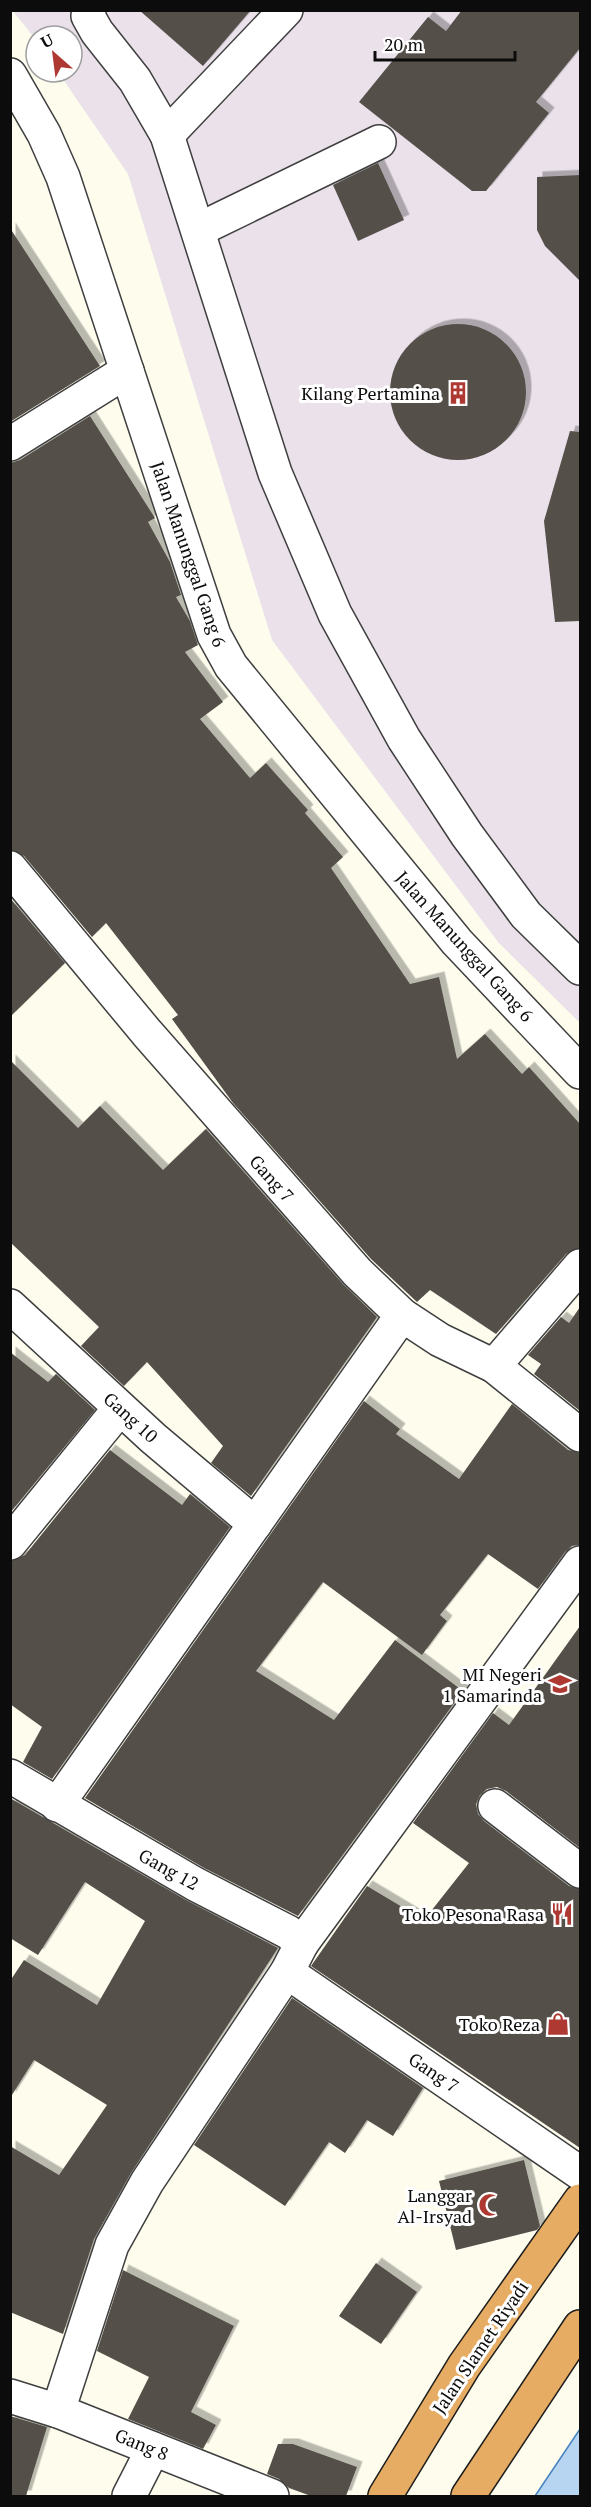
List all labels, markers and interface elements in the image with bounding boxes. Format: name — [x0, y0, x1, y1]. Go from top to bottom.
north arrow — [24, 24, 84, 84]
scale bar — [375, 24, 514, 62]
text: U — [37, 28, 58, 53]
text: 20 m — [384, 32, 424, 56]
building icon: Kilang Pertamina — [445, 380, 471, 406]
place label: Kilang Pertamina — [301, 381, 440, 405]
street label: Jalan Manunggal Gang 6 — [146, 458, 232, 650]
street label: Jalan Manunggal Gang 6 — [391, 866, 539, 1027]
street label: Gang 7 — [244, 1149, 300, 1207]
street label: Gang 10 — [99, 1386, 163, 1448]
place label: MI Negeri 1 Samarinda — [443, 1662, 542, 1707]
school or university icon: MI Negeri 1 Samarinda — [547, 1671, 573, 1697]
street label: Gang 12 — [135, 1843, 203, 1895]
restaurant icon: Toko Pesona Rasa — [549, 1901, 575, 1927]
place label: Toko Pesona Rasa — [402, 1902, 544, 1926]
shop icon: Toko Reza — [545, 2011, 571, 2037]
place label: Toko Reza — [459, 2012, 540, 2036]
street label: Gang 7 — [404, 2047, 464, 2097]
place label: Langgar Al-Irsyad — [397, 2183, 472, 2228]
mosque icon: Langgar Al-Irsyad — [477, 2192, 503, 2218]
street label: Jalan Slamet Riyadi — [427, 2276, 533, 2418]
street label: Gang 8 — [112, 2422, 172, 2466]

